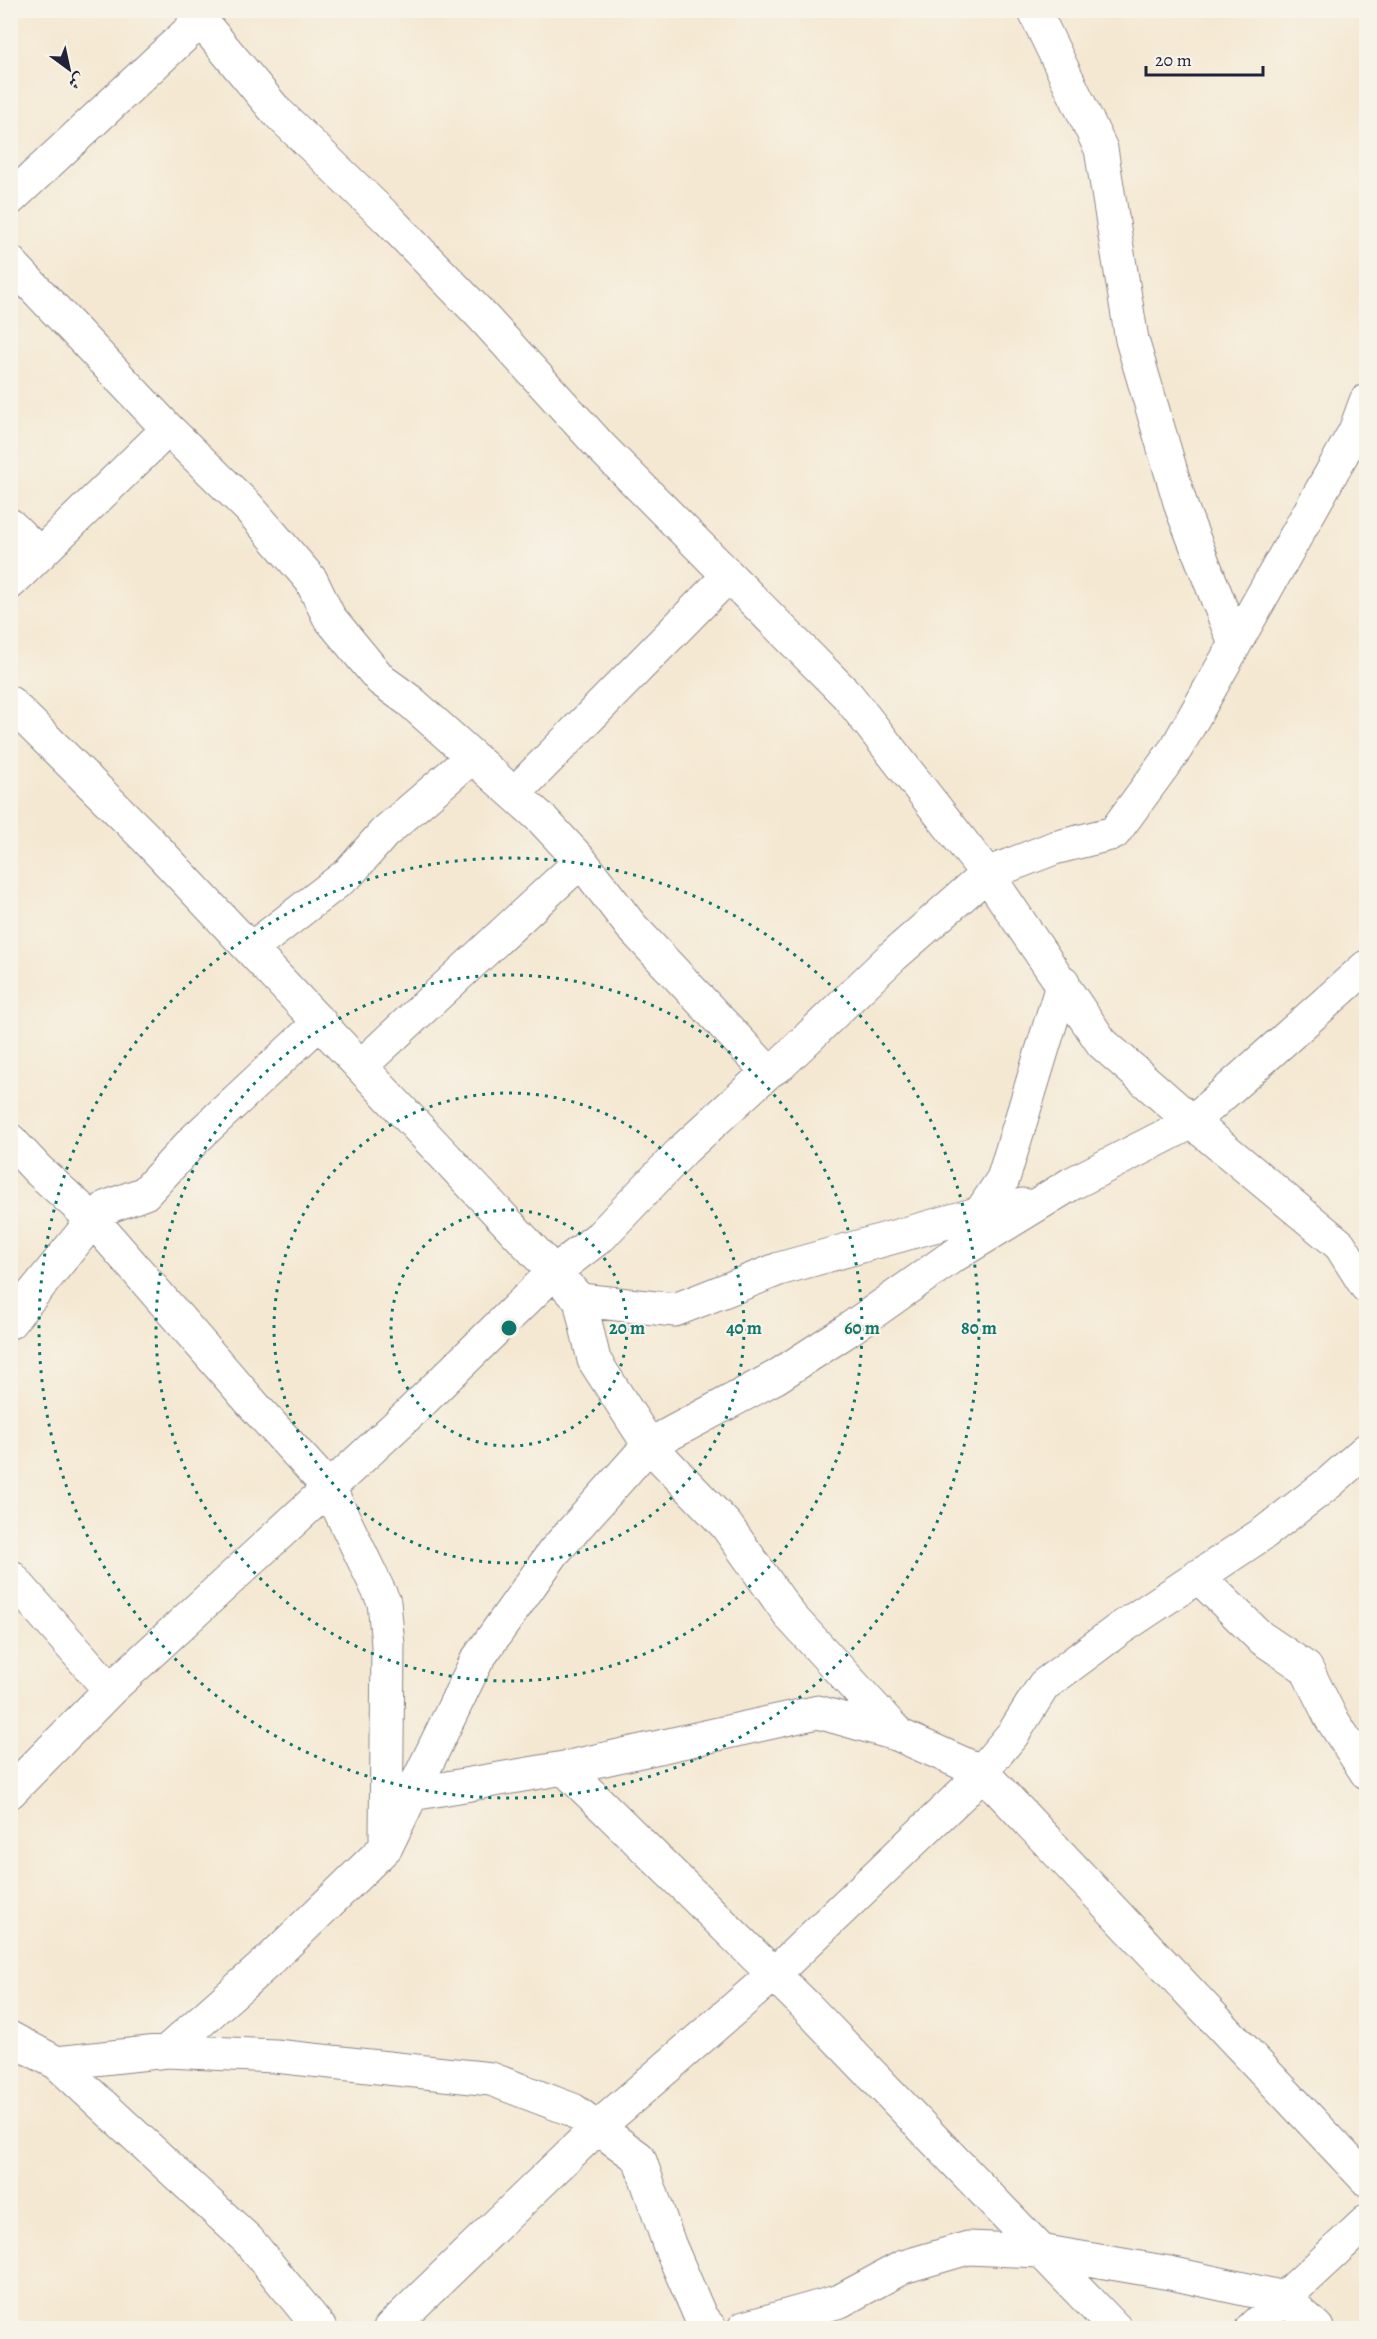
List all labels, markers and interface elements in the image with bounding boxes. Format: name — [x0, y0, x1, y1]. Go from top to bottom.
north arrow — [39, 39, 99, 99]
scale bar — [1146, 39, 1263, 77]
text: 20 m — [1155, 48, 1192, 72]
text: ش — [64, 67, 89, 94]
text: 20 m — [609, 1316, 645, 1340]
text: 40 m — [726, 1316, 762, 1340]
text: 60 m — [844, 1316, 880, 1340]
text: 80 m — [961, 1316, 997, 1340]
centre of rings — [499, 1318, 519, 1338]

